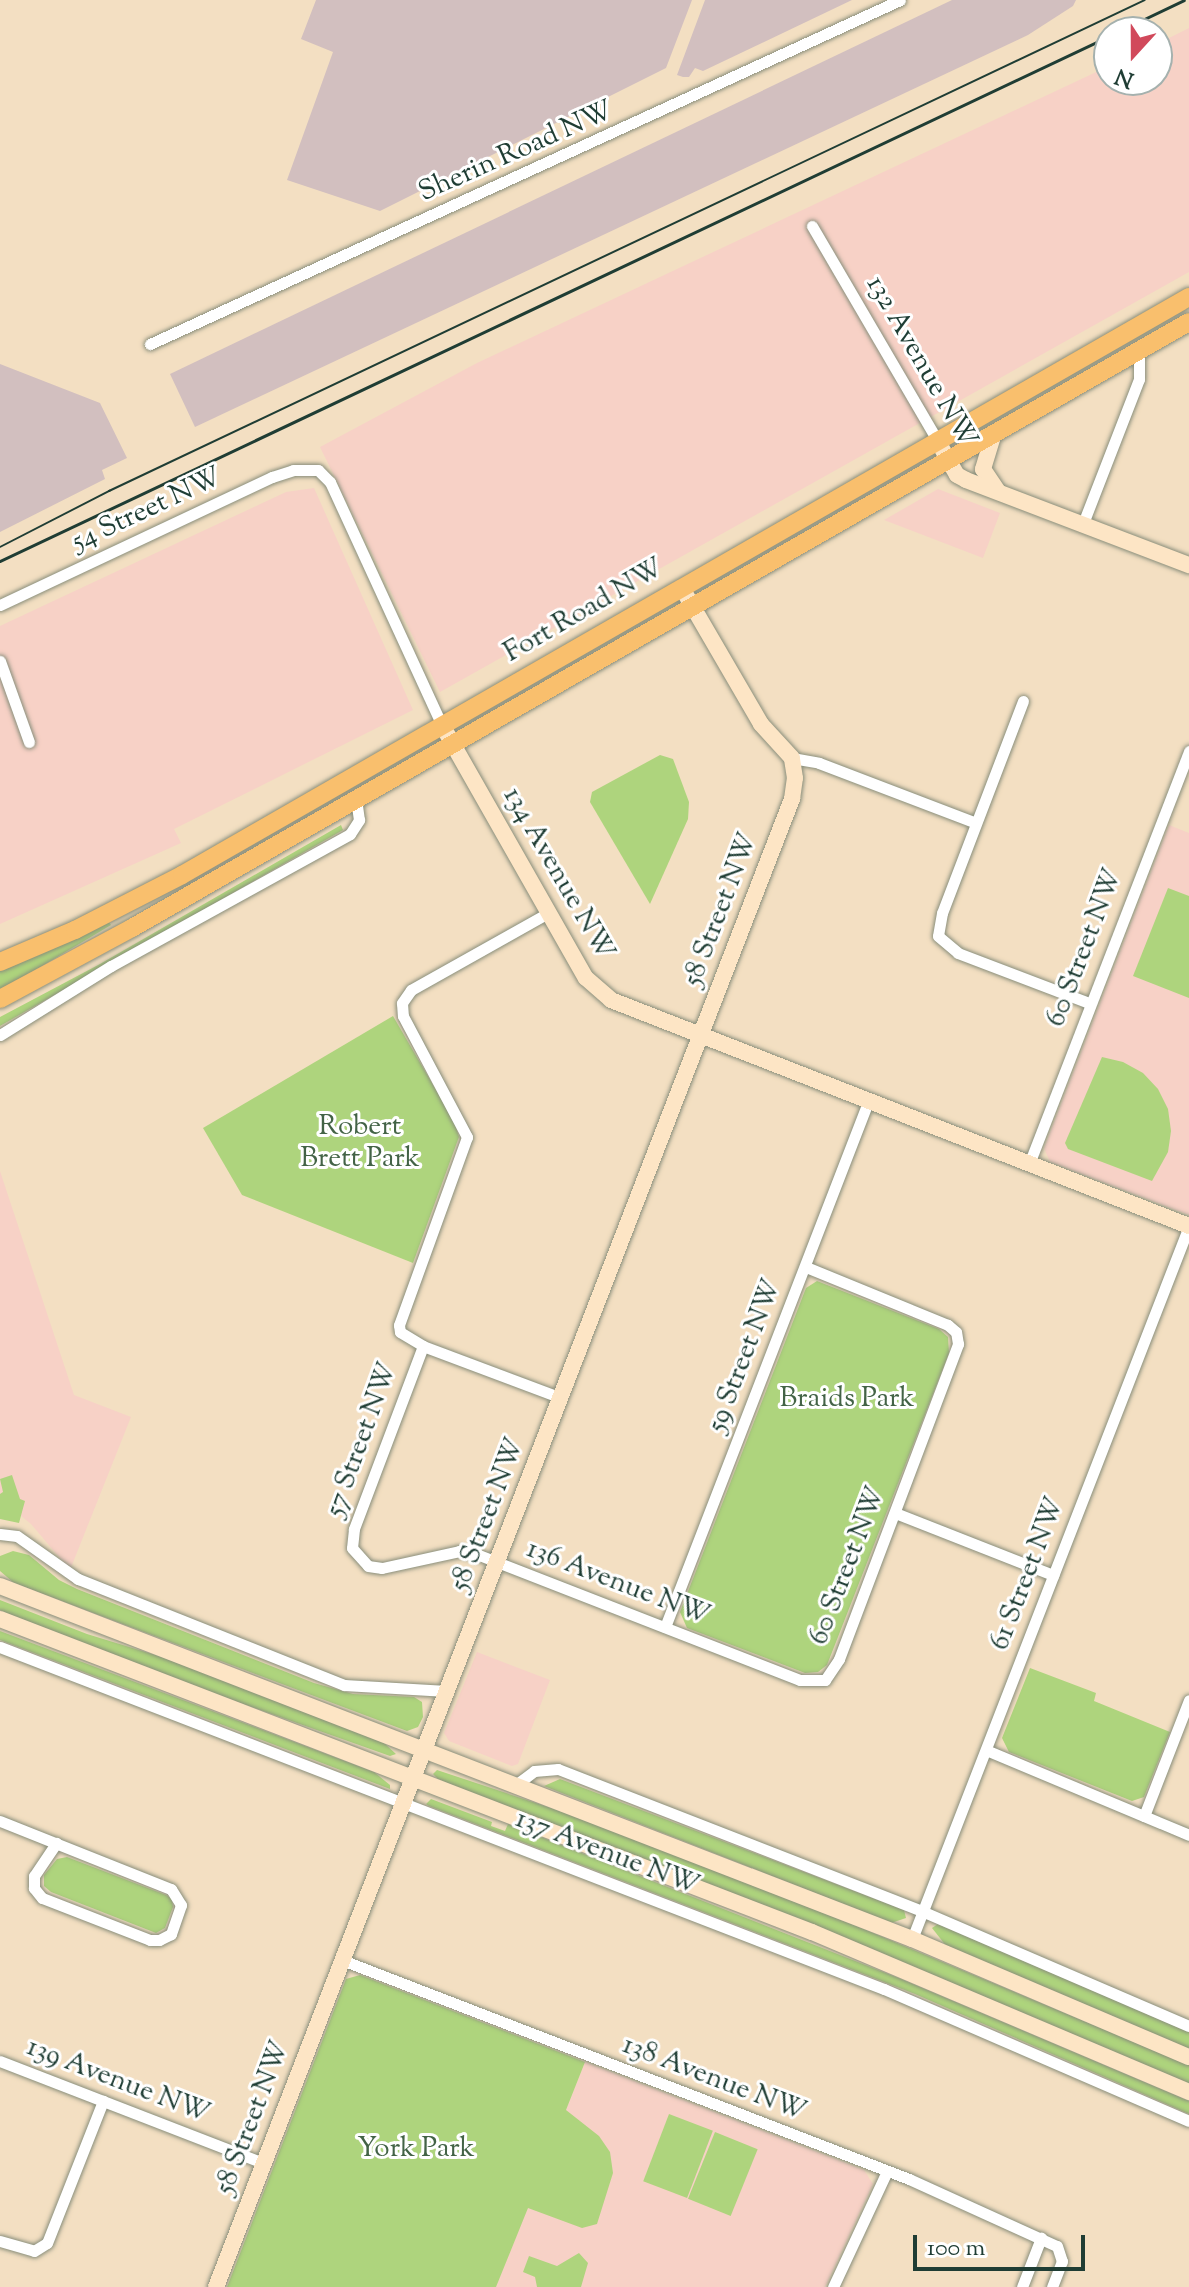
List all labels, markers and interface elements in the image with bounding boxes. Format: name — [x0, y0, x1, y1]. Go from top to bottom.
north arrow — [1093, 16, 1173, 96]
text: N — [1111, 58, 1139, 95]
street label: Sherin Road NW — [414, 94, 618, 210]
street label: 132 Avenue NW — [858, 270, 984, 454]
street label: 54 Street NW — [67, 461, 227, 559]
street label: Fort Road NW — [498, 552, 670, 670]
street label: 134 Avenue NW — [495, 782, 621, 966]
street label: 58 Street NW — [676, 829, 766, 991]
street label: 60 Street NW — [1040, 864, 1130, 1032]
park label: Robert Brett Park — [300, 1110, 420, 1176]
street label: 59 Street NW — [700, 1275, 790, 1437]
street label: 57 Street NW — [319, 1358, 405, 1522]
park label: Braids Park — [779, 1382, 915, 1416]
street label: 58 Street NW — [443, 1434, 533, 1596]
street label: 60 Street NW — [803, 1482, 893, 1650]
street label: 61 Street NW — [984, 1493, 1072, 1655]
street label: 136 Avenue NW — [522, 1533, 714, 1633]
street label: 137 Avenue NW — [511, 1803, 703, 1903]
street label: 138 Avenue NW — [618, 2029, 810, 2129]
street label: 139 Avenue NW — [22, 2031, 214, 2131]
street label: 58 Street NW — [208, 2037, 298, 2199]
park label: York Park — [357, 2132, 475, 2166]
scale bar — [917, 2219, 1089, 2269]
text: 100 m — [927, 2232, 985, 2266]

